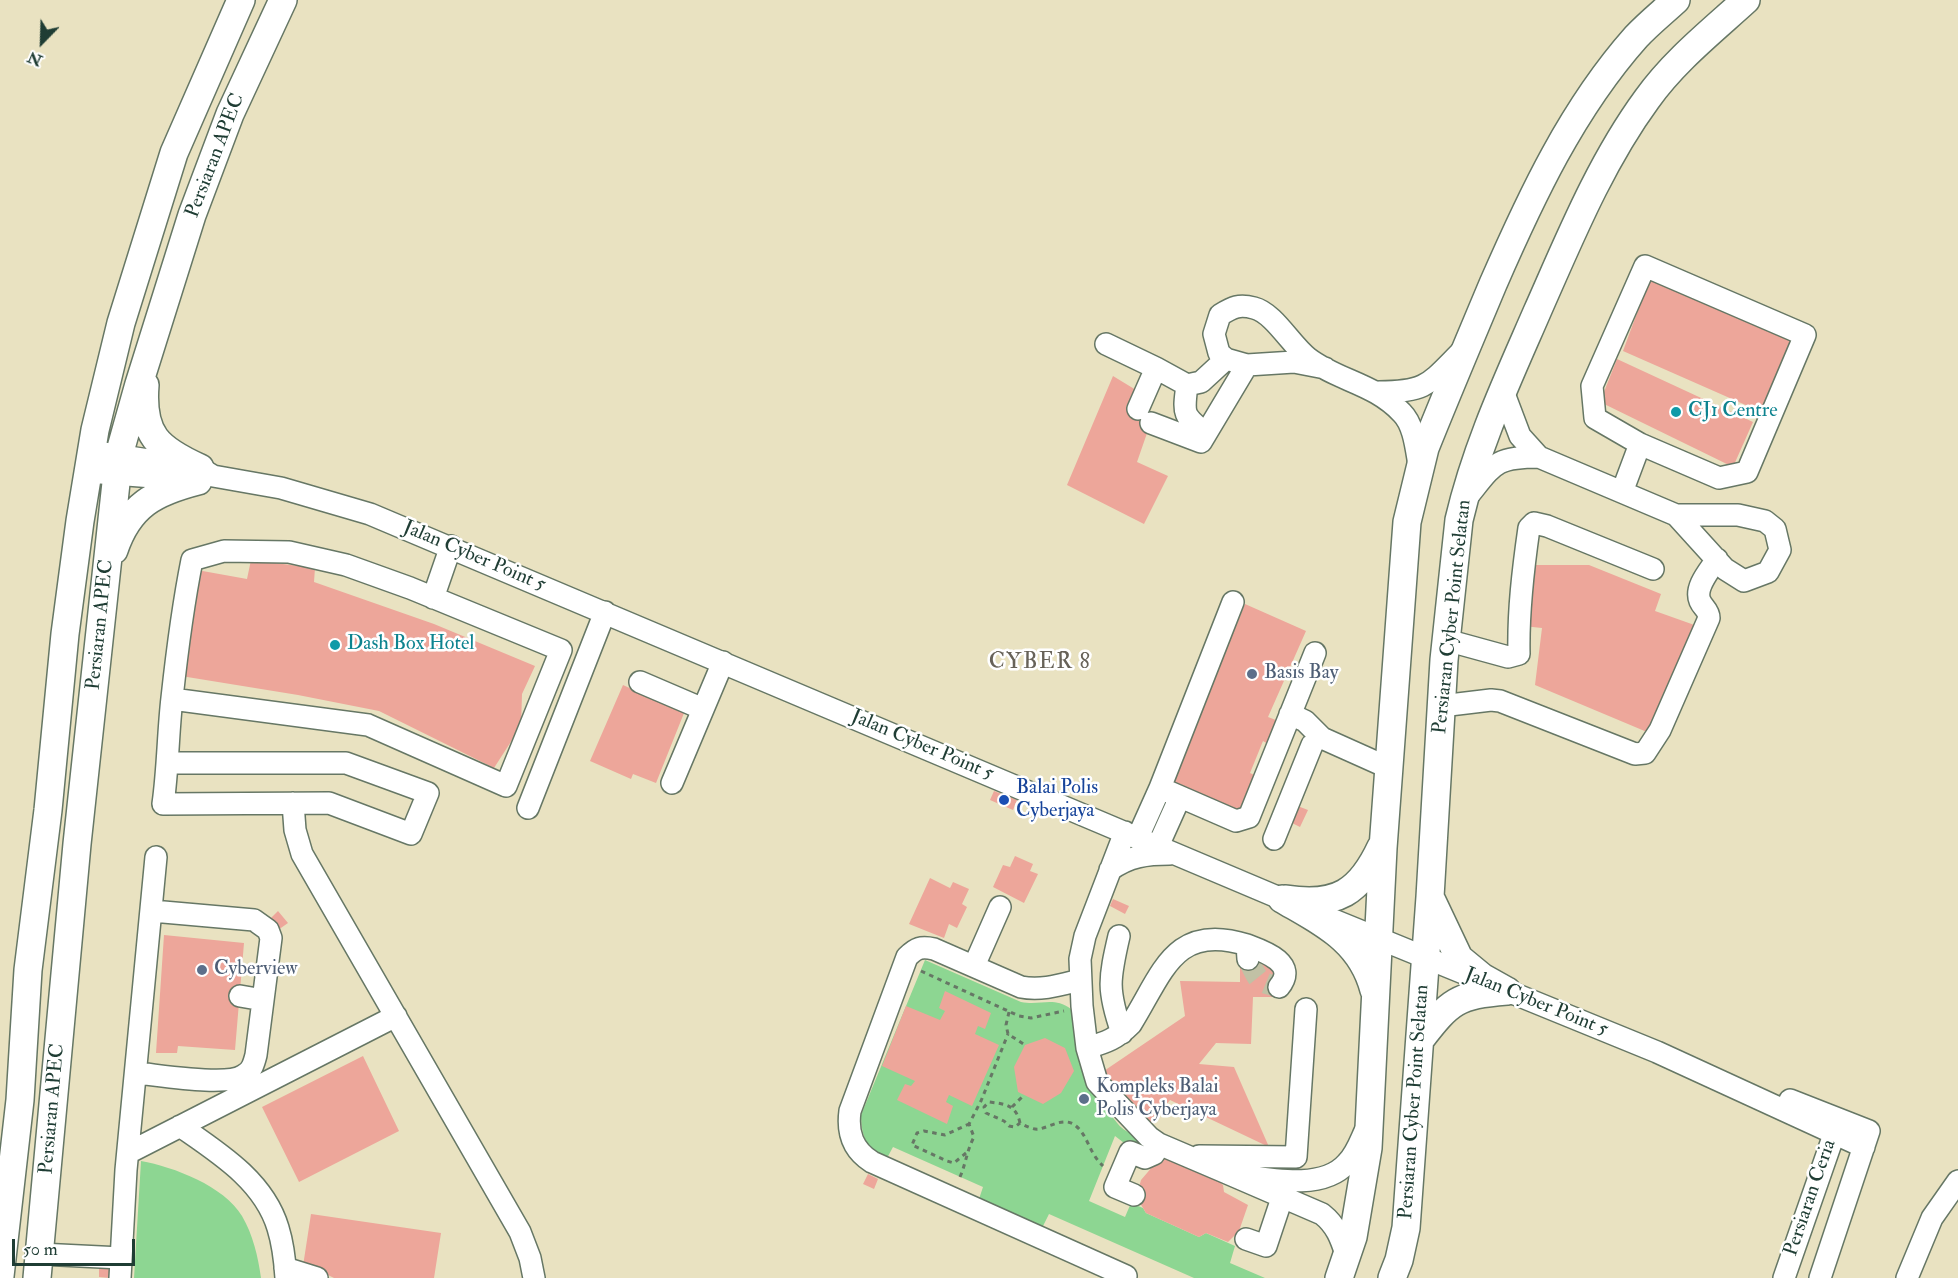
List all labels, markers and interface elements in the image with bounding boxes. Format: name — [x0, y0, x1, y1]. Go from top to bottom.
north arrow — [12, 12, 72, 72]
text: N — [24, 47, 45, 71]
street label: Persiaran APEC — [181, 91, 251, 221]
place label: CJ1 Centre — [1688, 400, 1778, 424]
marker: CJ1 Centre — [1669, 405, 1683, 419]
street label: Persiaran Cyber Point Selatan — [1429, 499, 1477, 735]
street label: Jalan Cyber Point 5 — [399, 516, 549, 598]
street label: Persiaran APEC — [82, 559, 120, 691]
place label: Dash Box Hotel — [347, 633, 474, 657]
marker: Dash Box Hotel — [328, 638, 342, 652]
district label: CYBER 8 — [989, 650, 1091, 676]
place label: Basis Bay — [1264, 662, 1339, 686]
marker: Basis Bay — [1245, 667, 1259, 681]
street label: Jalan Cyber Point 5 — [847, 705, 997, 787]
place label: Balai Polis Cyberjaya — [1016, 777, 1098, 824]
marker: Balai Polis Cyberjaya — [997, 793, 1011, 807]
place label: Cyberview — [214, 958, 298, 982]
marker: Cyberview — [195, 963, 209, 977]
street label: Jalan Cyber Point 5 — [1461, 963, 1611, 1043]
street label: Persiaran Cyber Point Selatan — [1395, 984, 1435, 1220]
street label: Persiaran APEC — [35, 1043, 71, 1175]
place label: Kompleks Balai Polis Cyberjaya — [1096, 1076, 1219, 1123]
marker: Kompleks Balai Polis Cyberjaya — [1077, 1092, 1091, 1106]
street label: Persiaran Ceria — [1780, 1137, 1842, 1259]
scale bar — [15, 1227, 138, 1265]
text: 50 m — [23, 1238, 58, 1261]

